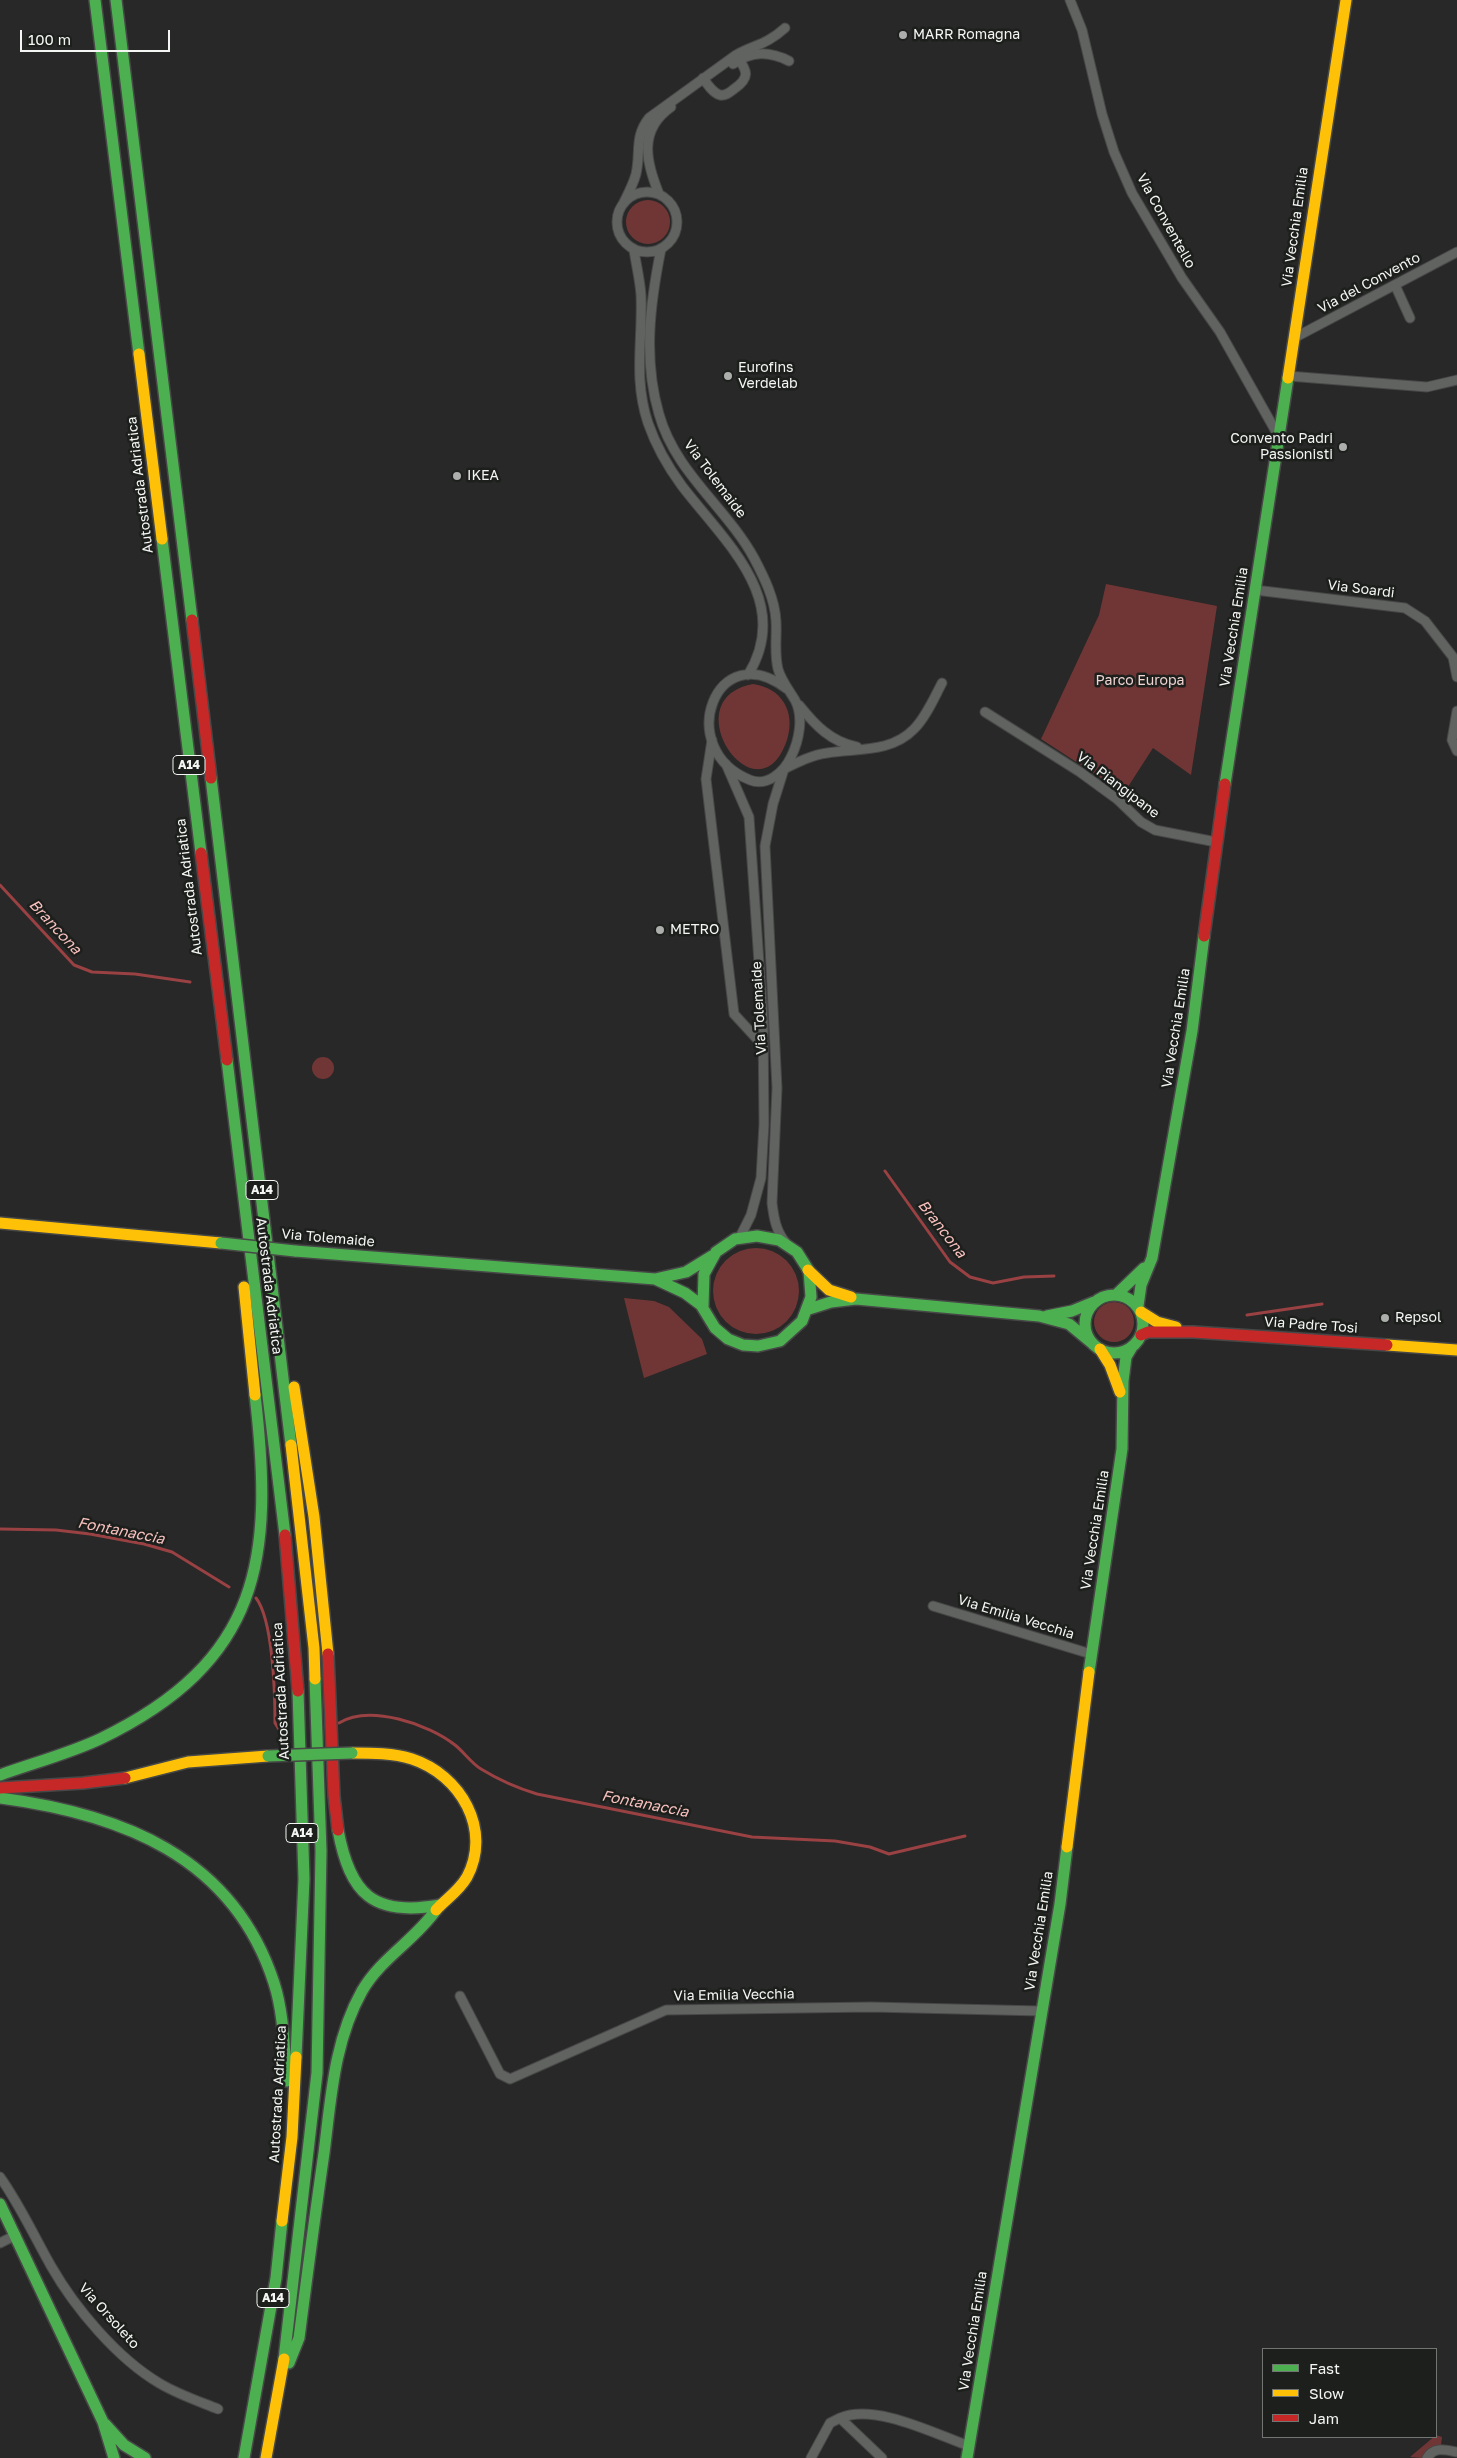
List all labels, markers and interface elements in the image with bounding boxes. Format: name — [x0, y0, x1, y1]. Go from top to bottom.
scale bar — [22, 20, 172, 52]
place label: MARR Romagna — [913, 27, 1020, 43]
marker: MARR Romagna — [897, 29, 909, 41]
text: 100 m — [28, 30, 71, 48]
street label: Via Vecchia Emilia — [1278, 166, 1312, 288]
street label: Via Conventello — [1133, 171, 1199, 271]
street label: Via del Convento — [1315, 249, 1423, 317]
place label: Eurofins Verdelab — [738, 360, 798, 392]
marker: Eurofins Verdelab — [722, 370, 734, 382]
street label: Autostrada Adriatica — [123, 416, 157, 554]
place label: Convento Padri Passionisti — [1230, 431, 1333, 464]
street label: Via Tolemaide — [680, 437, 750, 521]
marker: Convento Padri Passionisti — [1337, 441, 1349, 453]
place label: IKEA — [467, 468, 499, 484]
marker: IKEA — [451, 470, 463, 482]
street label: Via Vecchia Emilia — [1216, 566, 1252, 688]
street label: Via Soardi — [1326, 577, 1396, 601]
park label: Parco Europa — [1095, 673, 1185, 689]
street label: Via Piangipane — [1073, 748, 1163, 822]
road number: A14 — [173, 756, 205, 774]
street label: Autostrada Adriatica — [172, 818, 206, 956]
water label: Brancona — [25, 896, 85, 958]
place label: METRO — [670, 922, 719, 938]
marker: METRO — [654, 924, 666, 936]
street label: Via Tolemaide — [748, 961, 770, 1055]
street label: Via Vecchia Emilia — [1158, 967, 1194, 1089]
road number: A14 — [246, 1180, 278, 1200]
water label: Brancona — [914, 1197, 970, 1261]
street label: Autostrada Adriatica — [252, 1217, 286, 1355]
street label: Via Tolemaide — [281, 1226, 375, 1250]
place label: Repsol — [1395, 1310, 1441, 1326]
marker: Repsol — [1379, 1312, 1391, 1324]
street label: Via Padre Tosi — [1264, 1313, 1358, 1337]
street label: Via Vecchia Emilia — [1077, 1469, 1113, 1591]
water label: Fontanaccia — [76, 1514, 166, 1548]
street label: Via Emilia Vecchia — [956, 1591, 1076, 1643]
street label: Autostrada Adriatica — [269, 1622, 293, 1760]
water label: Fontanaccia — [600, 1787, 690, 1821]
road number: A14 — [286, 1824, 318, 1842]
street label: Via Vecchia Emilia — [1021, 1870, 1057, 1992]
street label: Via Emilia Vecchia — [673, 1986, 795, 2004]
street label: Autostrada Adriatica — [266, 2025, 290, 2163]
street label: Via Vecchia Emilia — [955, 2270, 991, 2392]
street label: Via Orsoleto — [75, 2280, 143, 2352]
road number: A14 — [257, 2288, 289, 2308]
legend — [1262, 2348, 1437, 2438]
text: Fast — [1309, 2359, 1340, 2377]
text: Slow — [1309, 2384, 1344, 2402]
text: Jam — [1309, 2409, 1339, 2427]

